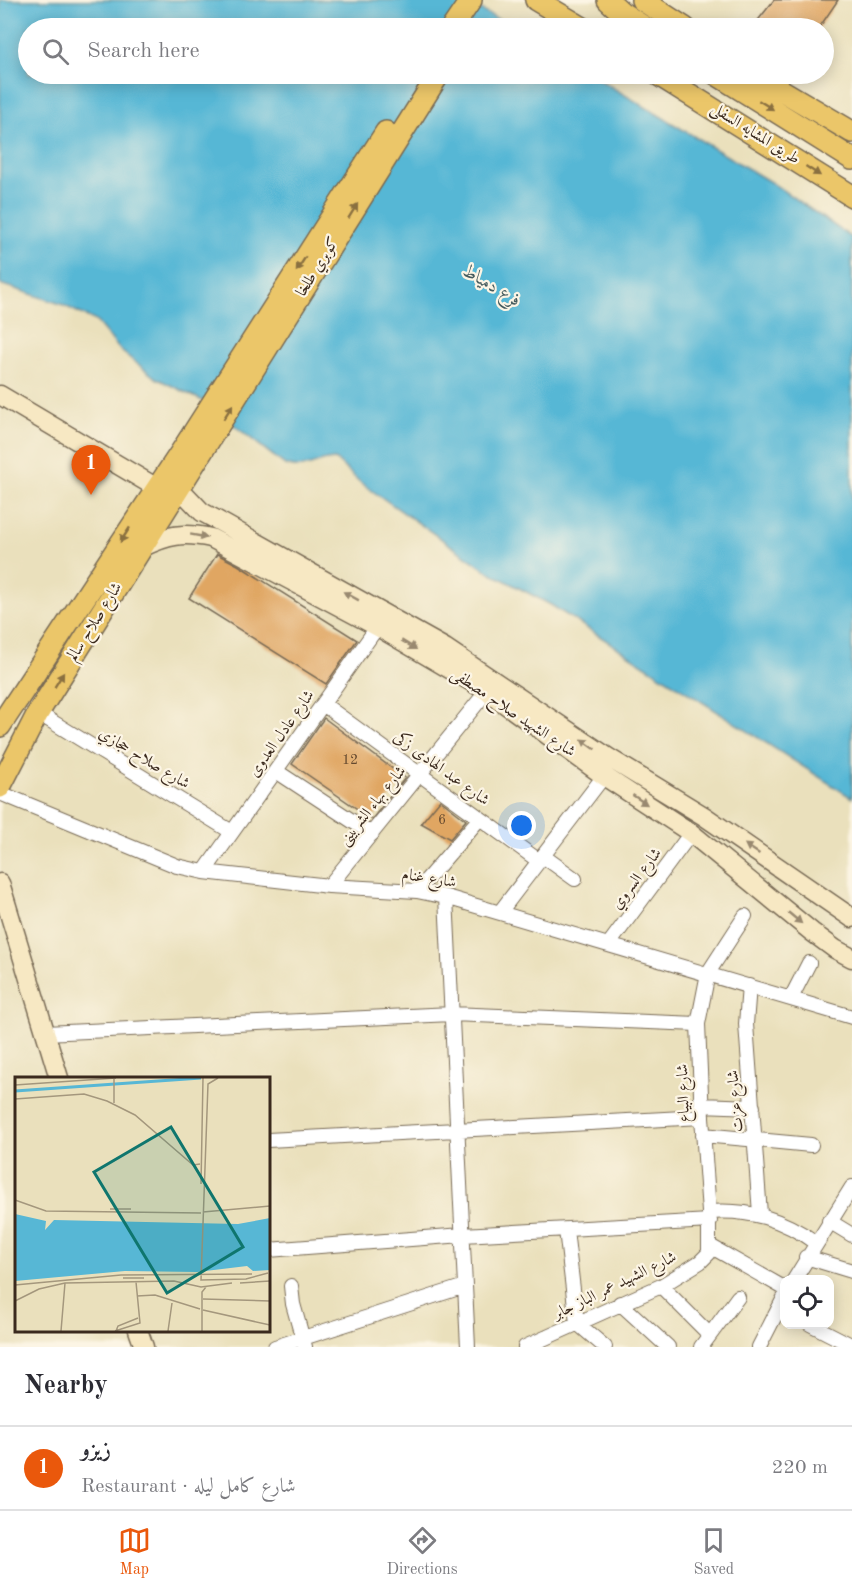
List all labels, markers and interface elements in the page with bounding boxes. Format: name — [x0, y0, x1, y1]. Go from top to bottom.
search box — [18, 18, 834, 84]
icon: search — [39, 35, 72, 68]
text: Search here — [87, 40, 200, 62]
one-way arrow — [758, 99, 774, 110]
street label: طريق المشايه السفلى — [707, 100, 802, 169]
one-way arrow — [805, 166, 821, 177]
one-way arrow — [348, 203, 359, 219]
street label: كوبري طلخا — [293, 234, 345, 301]
one-way arrow — [296, 256, 307, 272]
water label: فرع دمياط — [457, 262, 524, 315]
one-way arrow — [222, 404, 233, 420]
pin: 1 — [72, 446, 110, 495]
one-way arrow — [119, 527, 130, 543]
one-way arrow — [190, 532, 209, 541]
street label: شارع صلاح سالم — [64, 579, 130, 667]
one-way arrow — [343, 591, 360, 601]
one-way arrow — [401, 639, 417, 650]
street label: شارع الشهيد صلاح مصطفى — [445, 665, 578, 765]
one-way arrow — [53, 672, 64, 688]
street label: شارع عادل العدوى — [246, 688, 321, 783]
street label: شارع صلاح حجازي — [93, 726, 192, 797]
street label: شارع عبد الهادى زكى — [388, 726, 494, 812]
one-way arrow — [580, 738, 596, 750]
house number: 12 — [342, 753, 358, 767]
street label: شارع بهاء الشربينى — [336, 763, 413, 851]
one-way arrow — [632, 794, 648, 806]
your location — [507, 811, 536, 840]
house number: 6 — [438, 813, 446, 827]
one-way arrow — [744, 843, 760, 855]
street label: شارع السروي — [609, 845, 668, 915]
street label: شارع غنام — [400, 867, 457, 896]
one-way arrow — [787, 911, 802, 924]
street label: شارع البياع — [675, 1063, 697, 1123]
street label: شارع عزت — [725, 1069, 751, 1133]
inset map — [15, 1077, 270, 1332]
street label: شارع الشهيد عمر الباز جابر — [549, 1249, 681, 1327]
map controls — [780, 1275, 834, 1329]
button: locate — [780, 1275, 834, 1329]
text: Nearby — [24, 1373, 108, 1399]
text: زيزو — [81, 1439, 111, 1461]
text: 1 — [38, 1458, 49, 1478]
text: 220 m — [772, 1458, 828, 1478]
text: Restaurant · شارع كامل ليله — [81, 1477, 296, 1497]
tab: Map — [118, 1524, 151, 1580]
tab: Directions — [387, 1524, 458, 1580]
tab: Saved — [693, 1524, 734, 1580]

